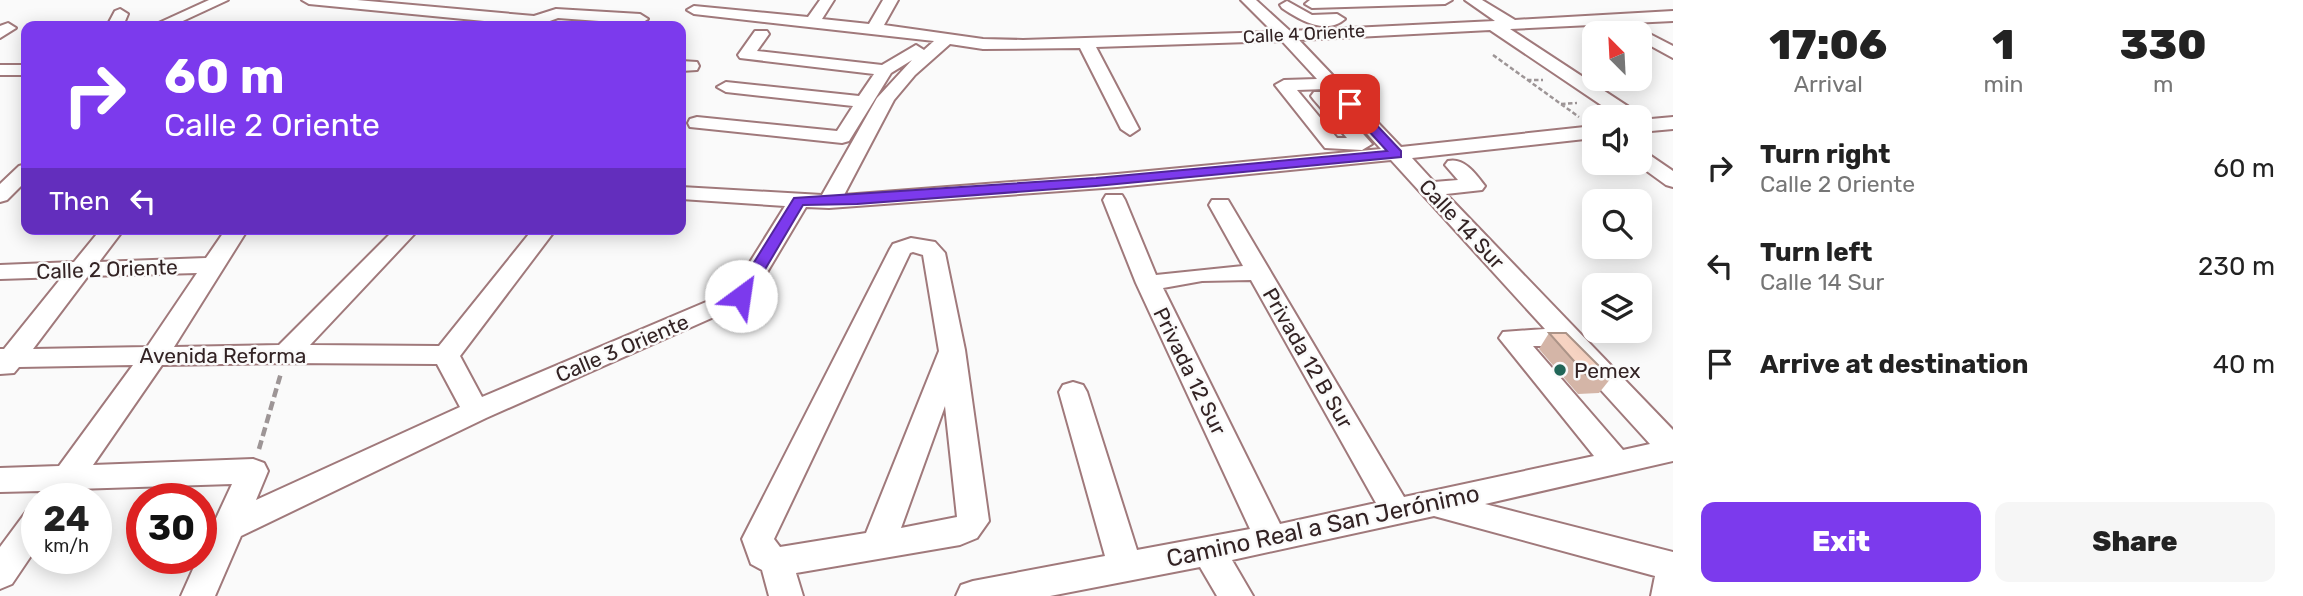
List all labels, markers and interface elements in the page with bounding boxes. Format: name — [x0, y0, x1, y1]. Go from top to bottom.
street label: Calle 4 Oriente — [1242, 20, 1366, 48]
text: 17:06 — [1769, 20, 1887, 70]
text: 1 — [1992, 20, 2015, 70]
text: 330 — [2120, 20, 2207, 70]
north arrow — [1582, 21, 1652, 91]
map controls — [1582, 21, 1652, 343]
text: 60 m — [164, 47, 285, 105]
icon: right — [49, 49, 140, 140]
text: Arrival — [1794, 70, 1863, 98]
text: min — [1983, 70, 2023, 98]
text: m — [2153, 70, 2173, 98]
pin — [1320, 74, 1380, 134]
icon: arrive — [1331, 85, 1369, 123]
button: sound — [1582, 105, 1652, 175]
text: Calle 2 Oriente — [164, 106, 380, 144]
text: Turn right — [1760, 139, 1890, 170]
icon: right — [1701, 149, 1739, 187]
text: 60 m — [2213, 153, 2275, 184]
text: Calle 2 Oriente — [1760, 170, 1915, 198]
street label: Calle 14 Sur — [1414, 174, 1510, 274]
icon: left — [124, 182, 162, 220]
text: Then — [49, 186, 110, 217]
button: search — [1582, 189, 1652, 259]
text: Turn left — [1760, 237, 1872, 268]
icon: left — [1701, 247, 1739, 285]
text: 230 m — [2198, 251, 2275, 282]
street label: Calle 2 Oriente — [36, 254, 178, 284]
position arrow — [704, 259, 778, 333]
text: Calle 14 Sur — [1760, 268, 1884, 296]
button: layers — [1582, 273, 1652, 343]
street label: Privada 12 B Sur — [1258, 283, 1358, 433]
street label: Privada 12 Sur — [1148, 303, 1232, 439]
street label: Calle 3 Oriente — [552, 309, 692, 387]
street label: Avenida Reforma — [140, 343, 306, 368]
icon: arrive — [1701, 345, 1739, 383]
text: Arrive at destination — [1760, 349, 2028, 380]
text: 40 m — [2213, 349, 2275, 380]
place label: Pemex — [1574, 358, 1641, 383]
marker: Pemex — [1552, 362, 1568, 378]
street label: Camino Real a San Jerónimo — [1164, 479, 1482, 573]
speed limit sign: 30 — [126, 483, 217, 574]
text: 24 — [43, 498, 90, 540]
button: Exit — [1701, 502, 1981, 582]
button: Share — [1995, 502, 2275, 582]
text: km/h — [44, 535, 89, 557]

